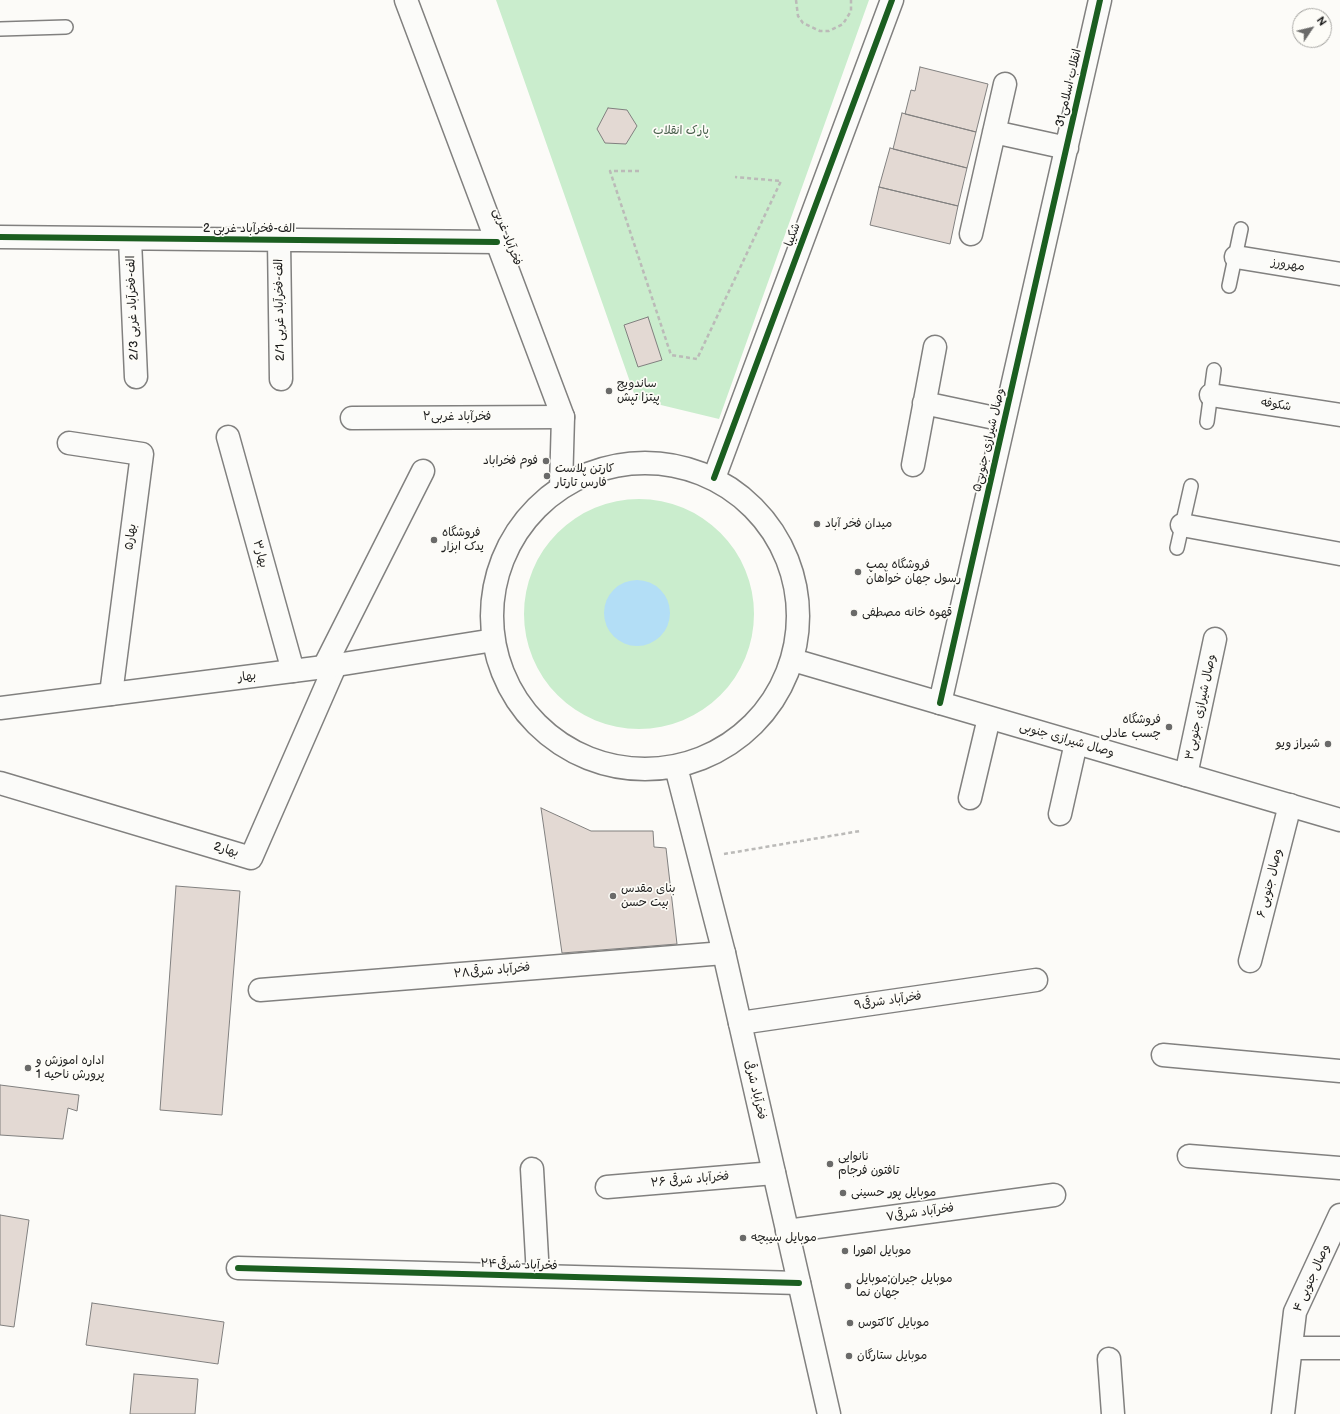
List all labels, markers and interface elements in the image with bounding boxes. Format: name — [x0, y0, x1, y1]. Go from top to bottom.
north arrow — [1292, 8, 1332, 48]
text: N — [1314, 14, 1329, 29]
street label: 31انقلاب اسلامی — [1053, 47, 1085, 129]
park label: پارک انقلاب — [653, 124, 709, 138]
street label: فخرآباد غربی — [489, 206, 525, 268]
street label: شکیبا — [782, 221, 804, 249]
street label: 2 الف-فخرآباد غربی — [203, 222, 295, 236]
street label: 2/3 الف-فخرآباد غربی — [124, 255, 142, 361]
street label: مهرورز — [1270, 255, 1306, 275]
street label: 2/1 الف-فخرآباد غربی — [272, 259, 288, 361]
place label: ساندویچ پیتزا تپش — [617, 377, 660, 405]
marker: ساندویچ پیتزا تپش — [604, 386, 614, 396]
street label: ۵وصال شیرازی جنوبی — [970, 386, 1008, 494]
street label: شکوفه — [1260, 396, 1292, 414]
street label: ۲فخرآباد غربی — [423, 410, 491, 424]
place label: فوم فخراباد — [483, 454, 538, 468]
marker: فوم فخراباد — [541, 456, 551, 466]
place label: کارتن پلاست فارس تارتار — [555, 462, 614, 490]
marker: کارتن پلاست فارس تارتار — [542, 471, 552, 481]
place label: میدان فخر آباد — [825, 517, 892, 531]
marker: میدان فخر آباد — [812, 519, 822, 529]
street label: بهار۵ — [122, 523, 140, 551]
place label: فروشگاه یدک ابزار — [442, 526, 484, 554]
marker: فروشگاه یدک ابزار — [429, 535, 439, 545]
street label: بهار۳ — [249, 539, 271, 569]
place label: فروشگاه پمپ رسول جهان خواهان — [866, 558, 961, 586]
marker: فروشگاه پمپ رسول جهان خواهان — [853, 567, 863, 577]
place label: قهوه خانه مصطفی — [862, 606, 952, 620]
marker: قهوه خانه مصطفی — [849, 608, 859, 618]
street label: ۳وصال شیرازی جنوبی — [1183, 653, 1219, 761]
street label: بهار — [237, 669, 257, 685]
place label: فروشگاه چسب عادلی — [1100, 713, 1161, 741]
street label: وصال شیرازی جنوبی — [1018, 720, 1116, 760]
marker: فروشگاه چسب عادلی — [1164, 722, 1174, 732]
place label: شیراز ویو — [1276, 737, 1320, 751]
marker: شیراز ویو — [1323, 739, 1333, 749]
street label: 2بهار — [212, 839, 240, 861]
street label: وصال جنوبی ۶ — [1254, 847, 1286, 919]
place label: بنای مقدس بیت حسن — [621, 882, 676, 910]
marker: بنای مقدس بیت حسن — [608, 891, 618, 901]
street label: فخرآباد شرقی۲۸ — [453, 960, 531, 982]
street label: فخرآباد شرقی۹ — [853, 989, 923, 1013]
place label: اداره اموزش و پرورش ناحیه 1 — [36, 1054, 104, 1082]
street label: فخرآباد شرقی — [741, 1059, 769, 1121]
marker: اداره اموزش و پرورش ناحیه 1 — [23, 1063, 33, 1073]
place label: نانوایی تافتون فرجام — [838, 1150, 899, 1178]
marker: نانوایی تافتون فرجام — [825, 1159, 835, 1169]
street label: ۲۶ فخرآباد شرقی — [650, 1169, 730, 1191]
place label: موبایل پور حسینی — [851, 1186, 936, 1200]
marker: موبایل پور حسینی — [838, 1188, 848, 1198]
street label: فخرآباد شرقی۷ — [885, 1201, 955, 1225]
place label: موبایل سیبچه — [751, 1231, 817, 1245]
marker: موبایل سیبچه — [738, 1233, 748, 1243]
street label: وصال جنوبی ۴ — [1291, 1242, 1333, 1314]
place label: موبایل اهورا — [853, 1244, 911, 1258]
marker: موبایل اهورا — [840, 1246, 850, 1256]
street label: فخرآباد شرقی۲۴ — [480, 1256, 558, 1274]
place label: موبایل جیران;موبایل جهان نما — [856, 1272, 953, 1300]
marker: موبایل جیران;موبایل جهان نما — [843, 1281, 853, 1291]
place label: موبایل کاکتوس — [858, 1316, 929, 1330]
marker: موبایل کاکتوس — [845, 1318, 855, 1328]
place label: موبایل ستارگان — [857, 1349, 927, 1363]
marker: موبایل ستارگان — [844, 1351, 854, 1361]

